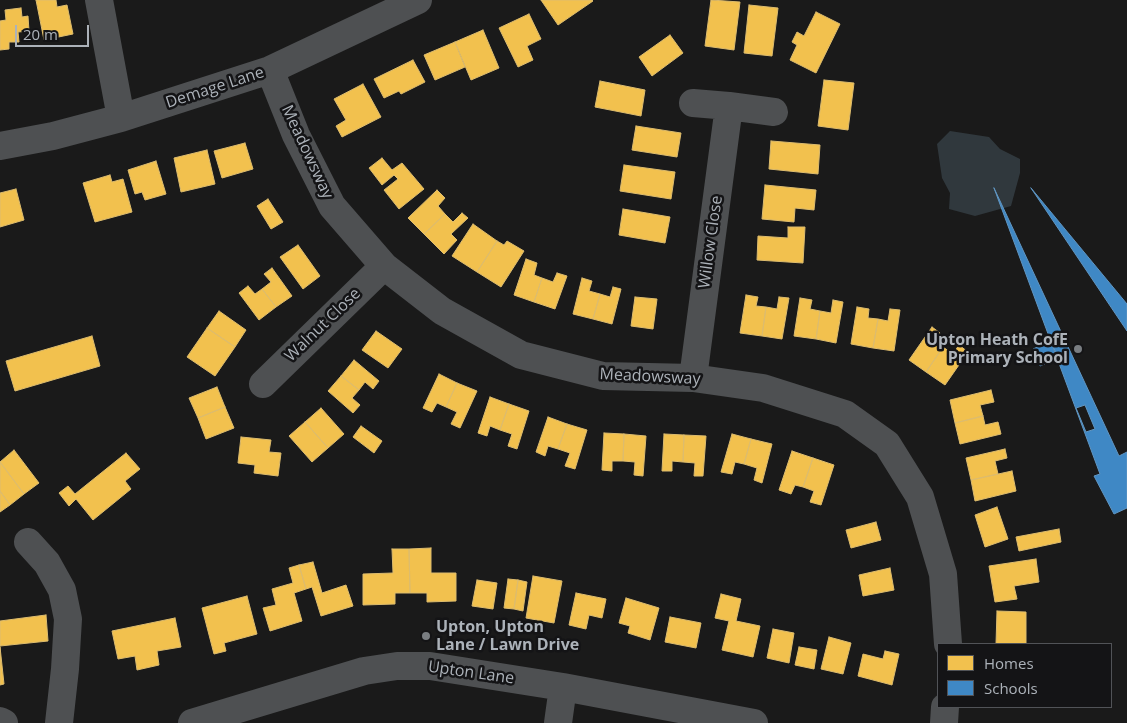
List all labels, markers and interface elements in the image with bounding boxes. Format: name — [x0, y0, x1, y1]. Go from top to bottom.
scale bar — [18, 15, 91, 47]
text: 20 m — [23, 24, 58, 44]
street label: Demage Lane — [163, 63, 267, 113]
street label: Meadowsway — [277, 102, 337, 202]
street label: Willow Close — [695, 194, 727, 290]
street label: Walnut Close — [281, 284, 365, 366]
place label: Upton Heath CofE Primary School — [926, 330, 1068, 368]
marker: Upton Heath CofE Primary School — [1072, 343, 1084, 355]
street label: Meadowsway — [599, 365, 701, 389]
place label: Upton, Upton Lane / Lawn Drive — [436, 617, 579, 655]
marker: Upton, Upton Lane / Lawn Drive — [420, 630, 432, 642]
legend — [937, 643, 1112, 708]
text: Homes — [984, 653, 1034, 673]
street label: Upton Lane — [427, 657, 515, 689]
text: Schools — [984, 678, 1038, 698]

